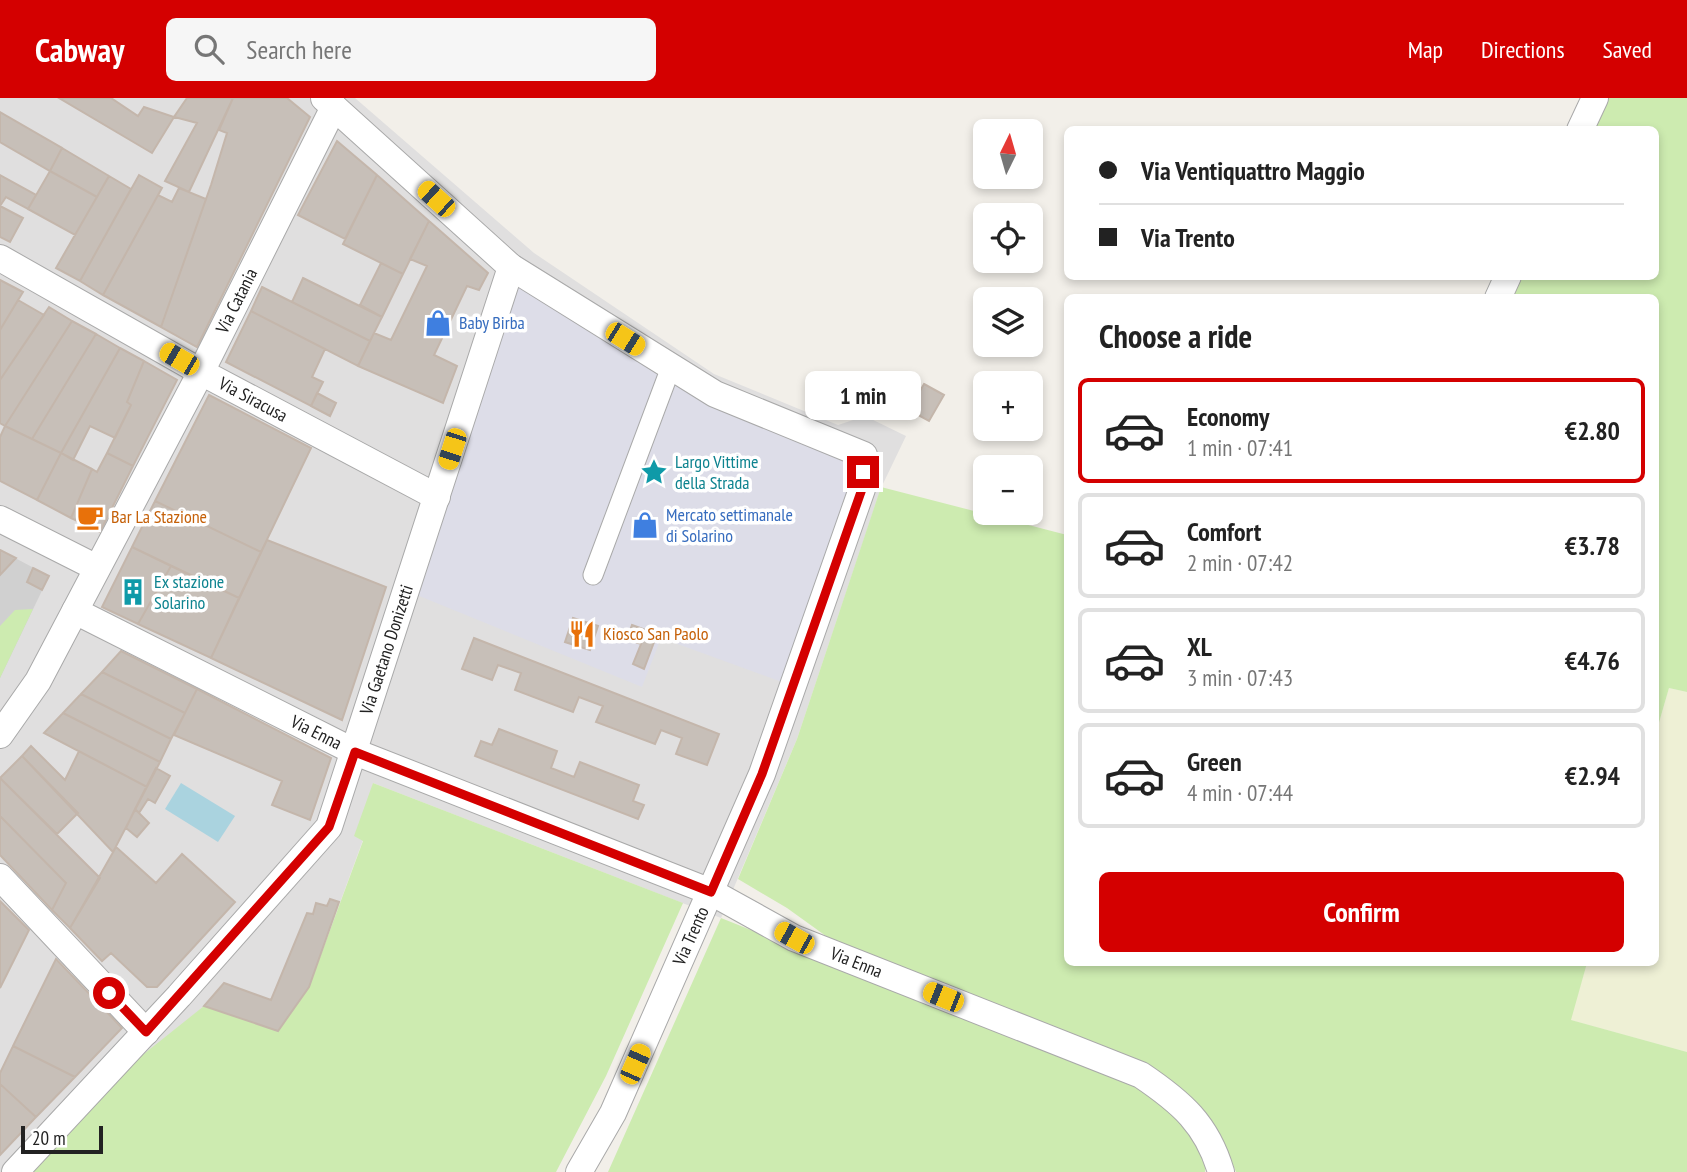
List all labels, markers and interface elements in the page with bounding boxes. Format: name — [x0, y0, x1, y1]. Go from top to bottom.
search box — [166, 18, 656, 81]
text: Cabway — [35, 28, 124, 71]
icon: search — [190, 30, 228, 68]
text: Search here — [246, 33, 352, 66]
text: Map — [1408, 34, 1443, 65]
text: Directions — [1481, 34, 1565, 65]
text: Saved — [1603, 34, 1652, 65]
north arrow — [973, 119, 1043, 189]
map controls — [973, 119, 1043, 525]
text: Via Ventiquattro Maggio — [1141, 154, 1365, 187]
car — [414, 177, 459, 221]
button: locate — [973, 203, 1043, 273]
text: Via Trento — [1141, 221, 1235, 254]
street label: Via Catania — [210, 264, 262, 338]
button: layers — [973, 287, 1043, 357]
shop icon: Baby Birba — [423, 308, 453, 338]
place label: Baby Birba — [459, 311, 525, 334]
text: Choose a ride — [1099, 315, 1252, 357]
car — [602, 319, 649, 359]
car — [156, 339, 203, 379]
callout: 1 min — [805, 370, 921, 420]
street label: Via Siracusa — [214, 371, 292, 427]
button: + — [973, 371, 1043, 441]
text: 1 min — [840, 381, 886, 410]
icon: car — [1103, 399, 1166, 462]
text: Economy — [1187, 400, 1269, 433]
text: €2.80 — [1565, 414, 1620, 447]
car — [436, 426, 469, 472]
text: 1 min · 07:41 — [1187, 433, 1293, 462]
place label: Largo Vittime della Strada — [675, 450, 758, 494]
button: − — [973, 455, 1043, 525]
route end — [847, 456, 879, 488]
place icon: Largo Vittime della Strada — [639, 457, 669, 487]
cafe icon: Bar La Stazione — [75, 502, 105, 532]
place label: Mercato settimanale di Solarino — [666, 503, 793, 547]
place label: Bar La Stazione — [111, 505, 207, 528]
shop icon: Mercato settimanale di Solarino — [630, 510, 660, 540]
icon: car — [1103, 514, 1166, 577]
text: Comfort — [1187, 515, 1261, 548]
text: €3.78 — [1565, 529, 1620, 562]
text: 2 min · 07:42 — [1187, 548, 1293, 577]
place label: Ex stazione Solarino — [154, 570, 224, 614]
building icon: Ex stazione Solarino — [118, 577, 148, 607]
street label: Via Gaetano Donizetti — [354, 582, 418, 718]
restaurant icon: Kiosco San Paolo — [567, 619, 597, 649]
place label: Kiosco San Paolo — [603, 622, 709, 645]
icon: car — [1103, 629, 1166, 692]
text: XL — [1187, 630, 1212, 663]
text: €4.76 — [1565, 644, 1620, 677]
text: 3 min · 07:43 — [1187, 663, 1293, 692]
street label: Via Enna — [286, 709, 346, 754]
icon: car — [1103, 744, 1166, 807]
text: Green — [1187, 745, 1242, 778]
text: €2.94 — [1565, 759, 1620, 792]
text: 4 min · 07:44 — [1187, 778, 1293, 807]
button: Confirm — [1099, 872, 1624, 952]
street label: Via Trento — [667, 903, 714, 970]
car — [771, 919, 818, 957]
street label: Via Enna — [826, 941, 886, 983]
route start — [93, 977, 125, 1009]
car — [920, 979, 967, 1015]
car — [617, 1041, 654, 1087]
scale bar — [21, 1123, 103, 1155]
text: 20 m — [32, 1126, 66, 1150]

